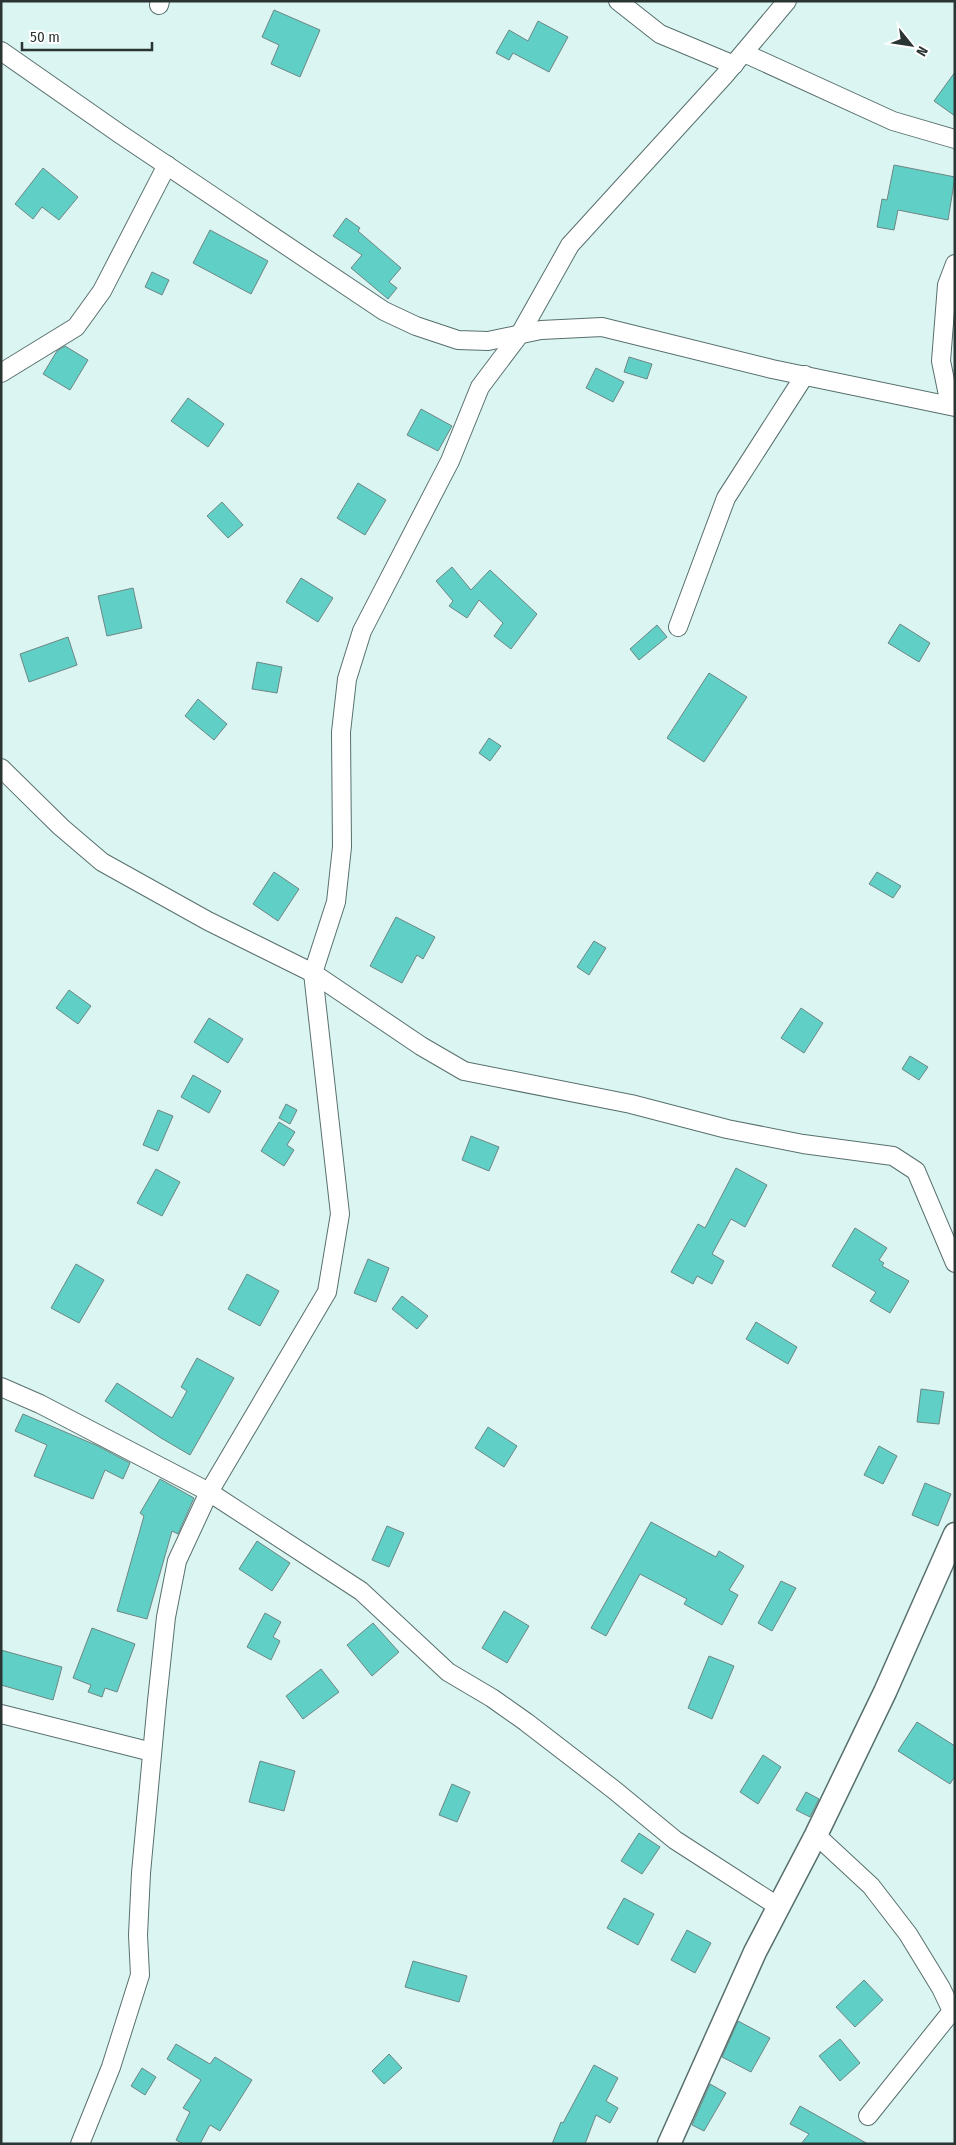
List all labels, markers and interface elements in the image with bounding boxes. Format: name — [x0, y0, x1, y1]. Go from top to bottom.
scale bar — [22, 20, 152, 52]
north arrow — [886, 20, 936, 70]
text: 50 m — [30, 28, 60, 46]
text: N — [912, 43, 931, 59]

